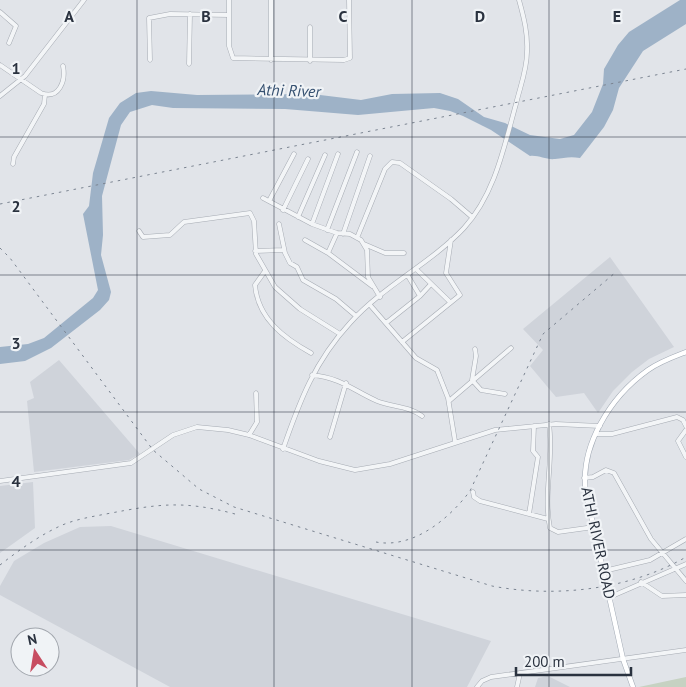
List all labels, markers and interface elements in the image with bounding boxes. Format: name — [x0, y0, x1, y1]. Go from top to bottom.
text: A — [64, 6, 74, 26]
text: B — [201, 6, 211, 26]
text: C — [339, 6, 348, 26]
text: D — [475, 6, 485, 26]
text: E — [613, 6, 621, 26]
text: 1 — [11, 58, 21, 78]
water label: Athi River — [256, 79, 323, 101]
text: 2 — [11, 196, 21, 216]
text: 3 — [11, 333, 21, 353]
text: 4 — [11, 471, 21, 491]
street label: ATHI RIVER ROAD — [577, 485, 620, 601]
north arrow — [10, 627, 60, 677]
text: N — [26, 630, 39, 649]
scale bar — [516, 644, 631, 676]
text: 200 m — [524, 652, 565, 671]

